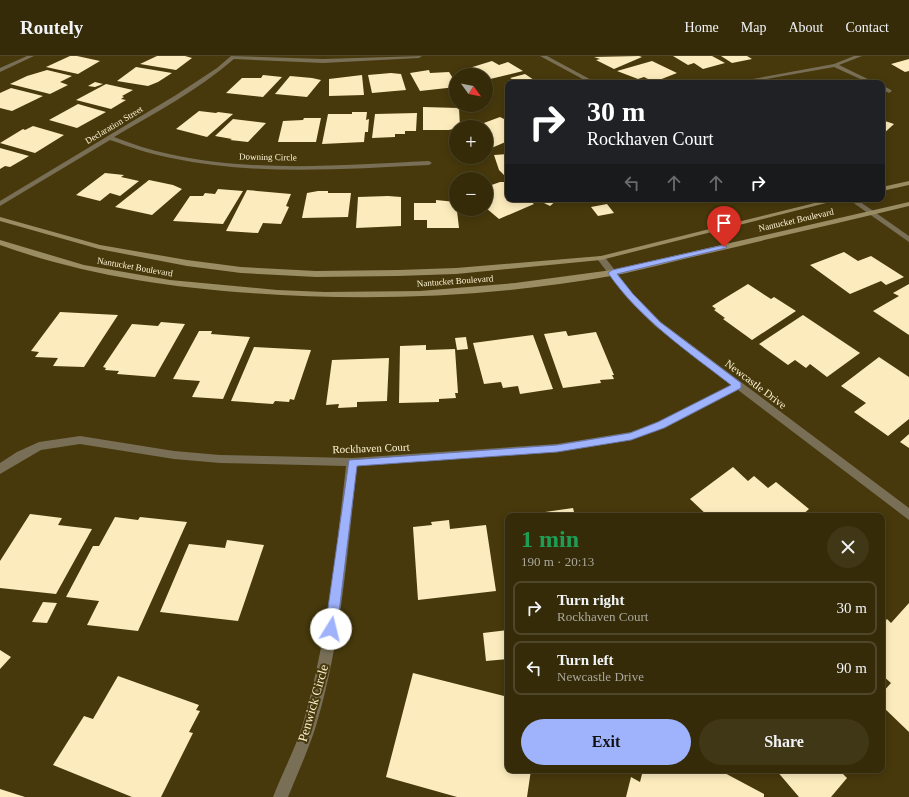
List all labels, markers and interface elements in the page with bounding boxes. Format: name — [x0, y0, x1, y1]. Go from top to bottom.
text: Routely — [20, 17, 83, 38]
text: Home — [685, 20, 719, 35]
text: Map — [741, 20, 766, 35]
text: About — [788, 20, 823, 35]
text: Contact — [845, 20, 889, 35]
north arrow — [449, 68, 493, 112]
map controls — [449, 68, 493, 216]
icon: right — [521, 96, 573, 148]
text: 30 m — [587, 96, 645, 127]
street label: Declaration Street — [83, 104, 145, 146]
button: + — [449, 120, 493, 164]
text: Rockhaven Court — [587, 129, 713, 149]
street label: Downing Circle — [239, 151, 297, 163]
button: − — [449, 172, 493, 216]
icon: left — [621, 172, 643, 194]
icon: ahead — [663, 172, 685, 194]
icon: ahead — [705, 172, 727, 194]
icon: right — [747, 172, 769, 194]
pin — [707, 206, 741, 247]
street label: Nantucket Boulevard — [757, 206, 835, 234]
icon: arrive — [713, 212, 735, 234]
street label: Nantucket Boulevard — [96, 255, 174, 279]
street label: Nantucket Boulevard — [416, 273, 494, 289]
street label: Newcastle Drive — [723, 357, 789, 411]
street label: Rockhaven Court — [332, 441, 410, 455]
text: 1 min — [521, 526, 579, 552]
button: close — [827, 526, 869, 568]
text: 190 m · 20:13 — [521, 554, 594, 569]
text: Turn right — [557, 592, 624, 608]
icon: right — [523, 597, 545, 619]
text: 30 m — [837, 600, 867, 616]
position arrow — [310, 608, 352, 650]
text: Rockhaven Court — [557, 609, 648, 624]
text: Turn left — [557, 652, 614, 668]
icon: left — [523, 657, 545, 679]
text: 90 m — [837, 660, 867, 676]
street label: Penwick Circle — [295, 662, 331, 743]
text: Newcastle Drive — [557, 669, 644, 684]
button: Exit — [521, 719, 691, 765]
button: Share — [699, 719, 869, 765]

